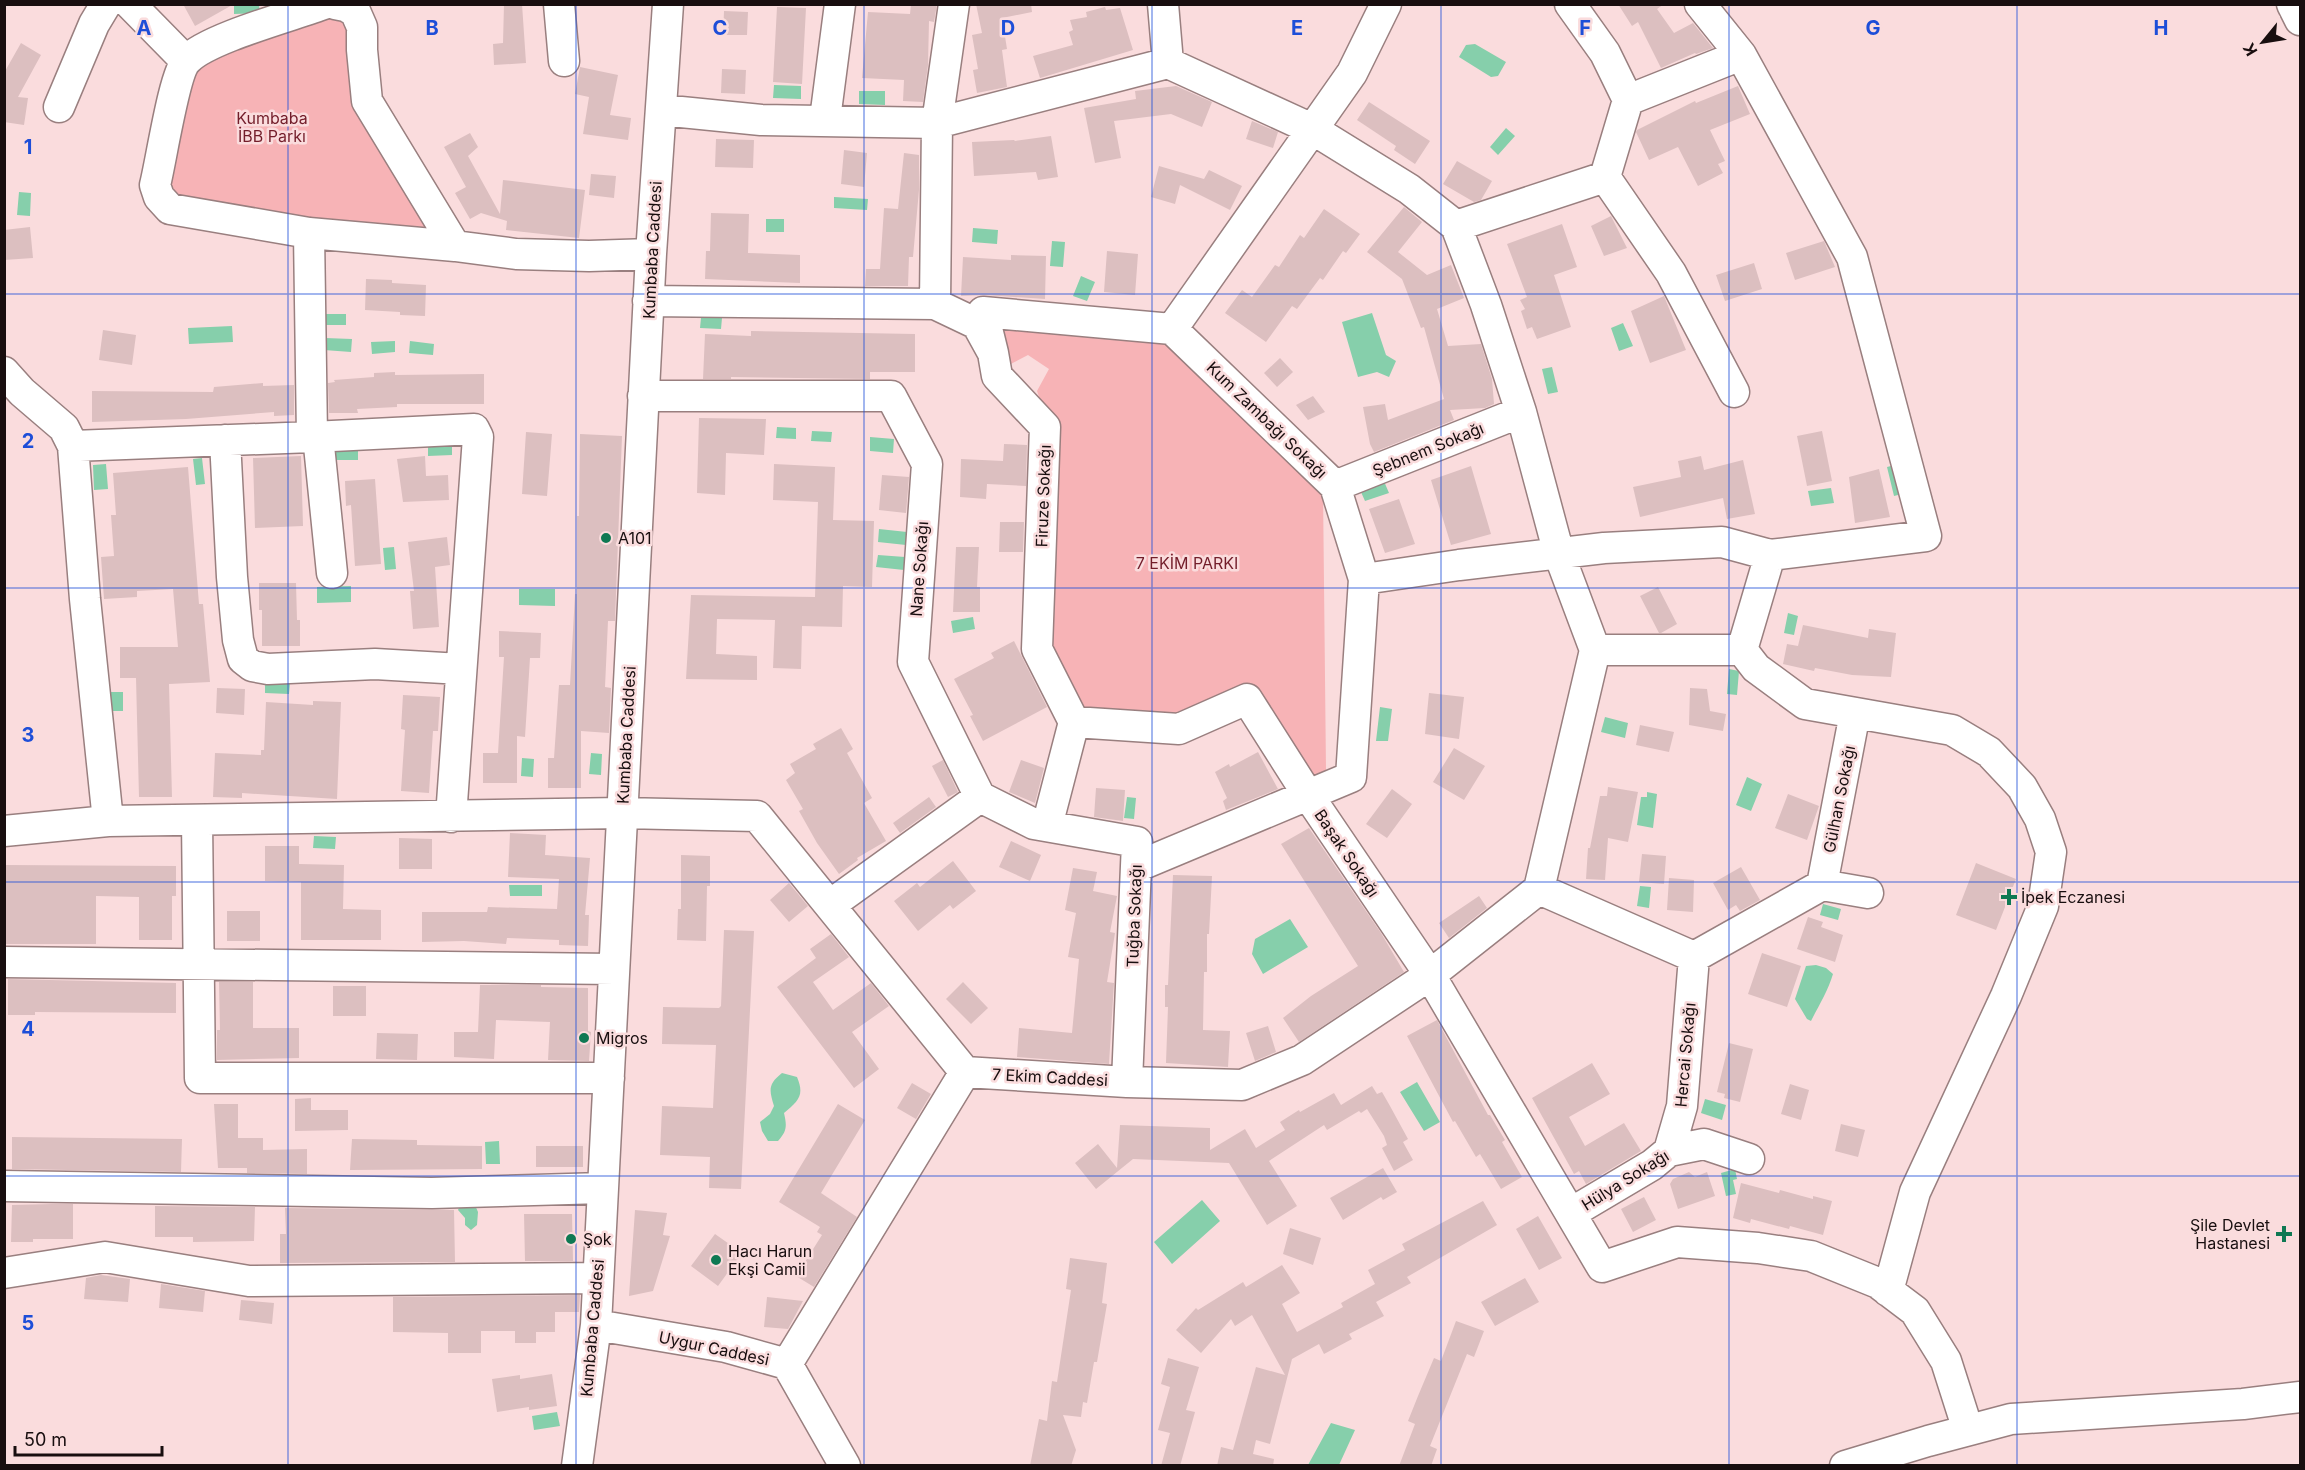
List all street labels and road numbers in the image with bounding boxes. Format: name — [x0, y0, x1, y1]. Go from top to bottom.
street label: Kumbaba Caddesi — [638, 181, 666, 319]
street label: Kum Zambağı Sokağı — [1203, 357, 1331, 483]
street label: Şebnem Sokağı — [1370, 418, 1486, 480]
street label: Firuze Sokağı — [1031, 444, 1055, 548]
street label: Nane Sokağı — [906, 521, 932, 617]
street label: Kumbaba Caddesi — [612, 666, 640, 804]
street label: Gülhan Sokağı — [1819, 744, 1859, 854]
street label: Başak Sokağı — [1310, 805, 1384, 901]
street label: Tuğba Sokağı — [1122, 864, 1146, 968]
street label: Hercai Sokağı — [1670, 1002, 1700, 1108]
street label: 7 Ekim Caddesi — [991, 1064, 1109, 1090]
street label: Hülya Sokağı — [1578, 1145, 1672, 1215]
street label: Kumbaba Caddesi — [576, 1258, 608, 1398]
street label: Uygur Caddesi — [657, 1327, 771, 1369]

